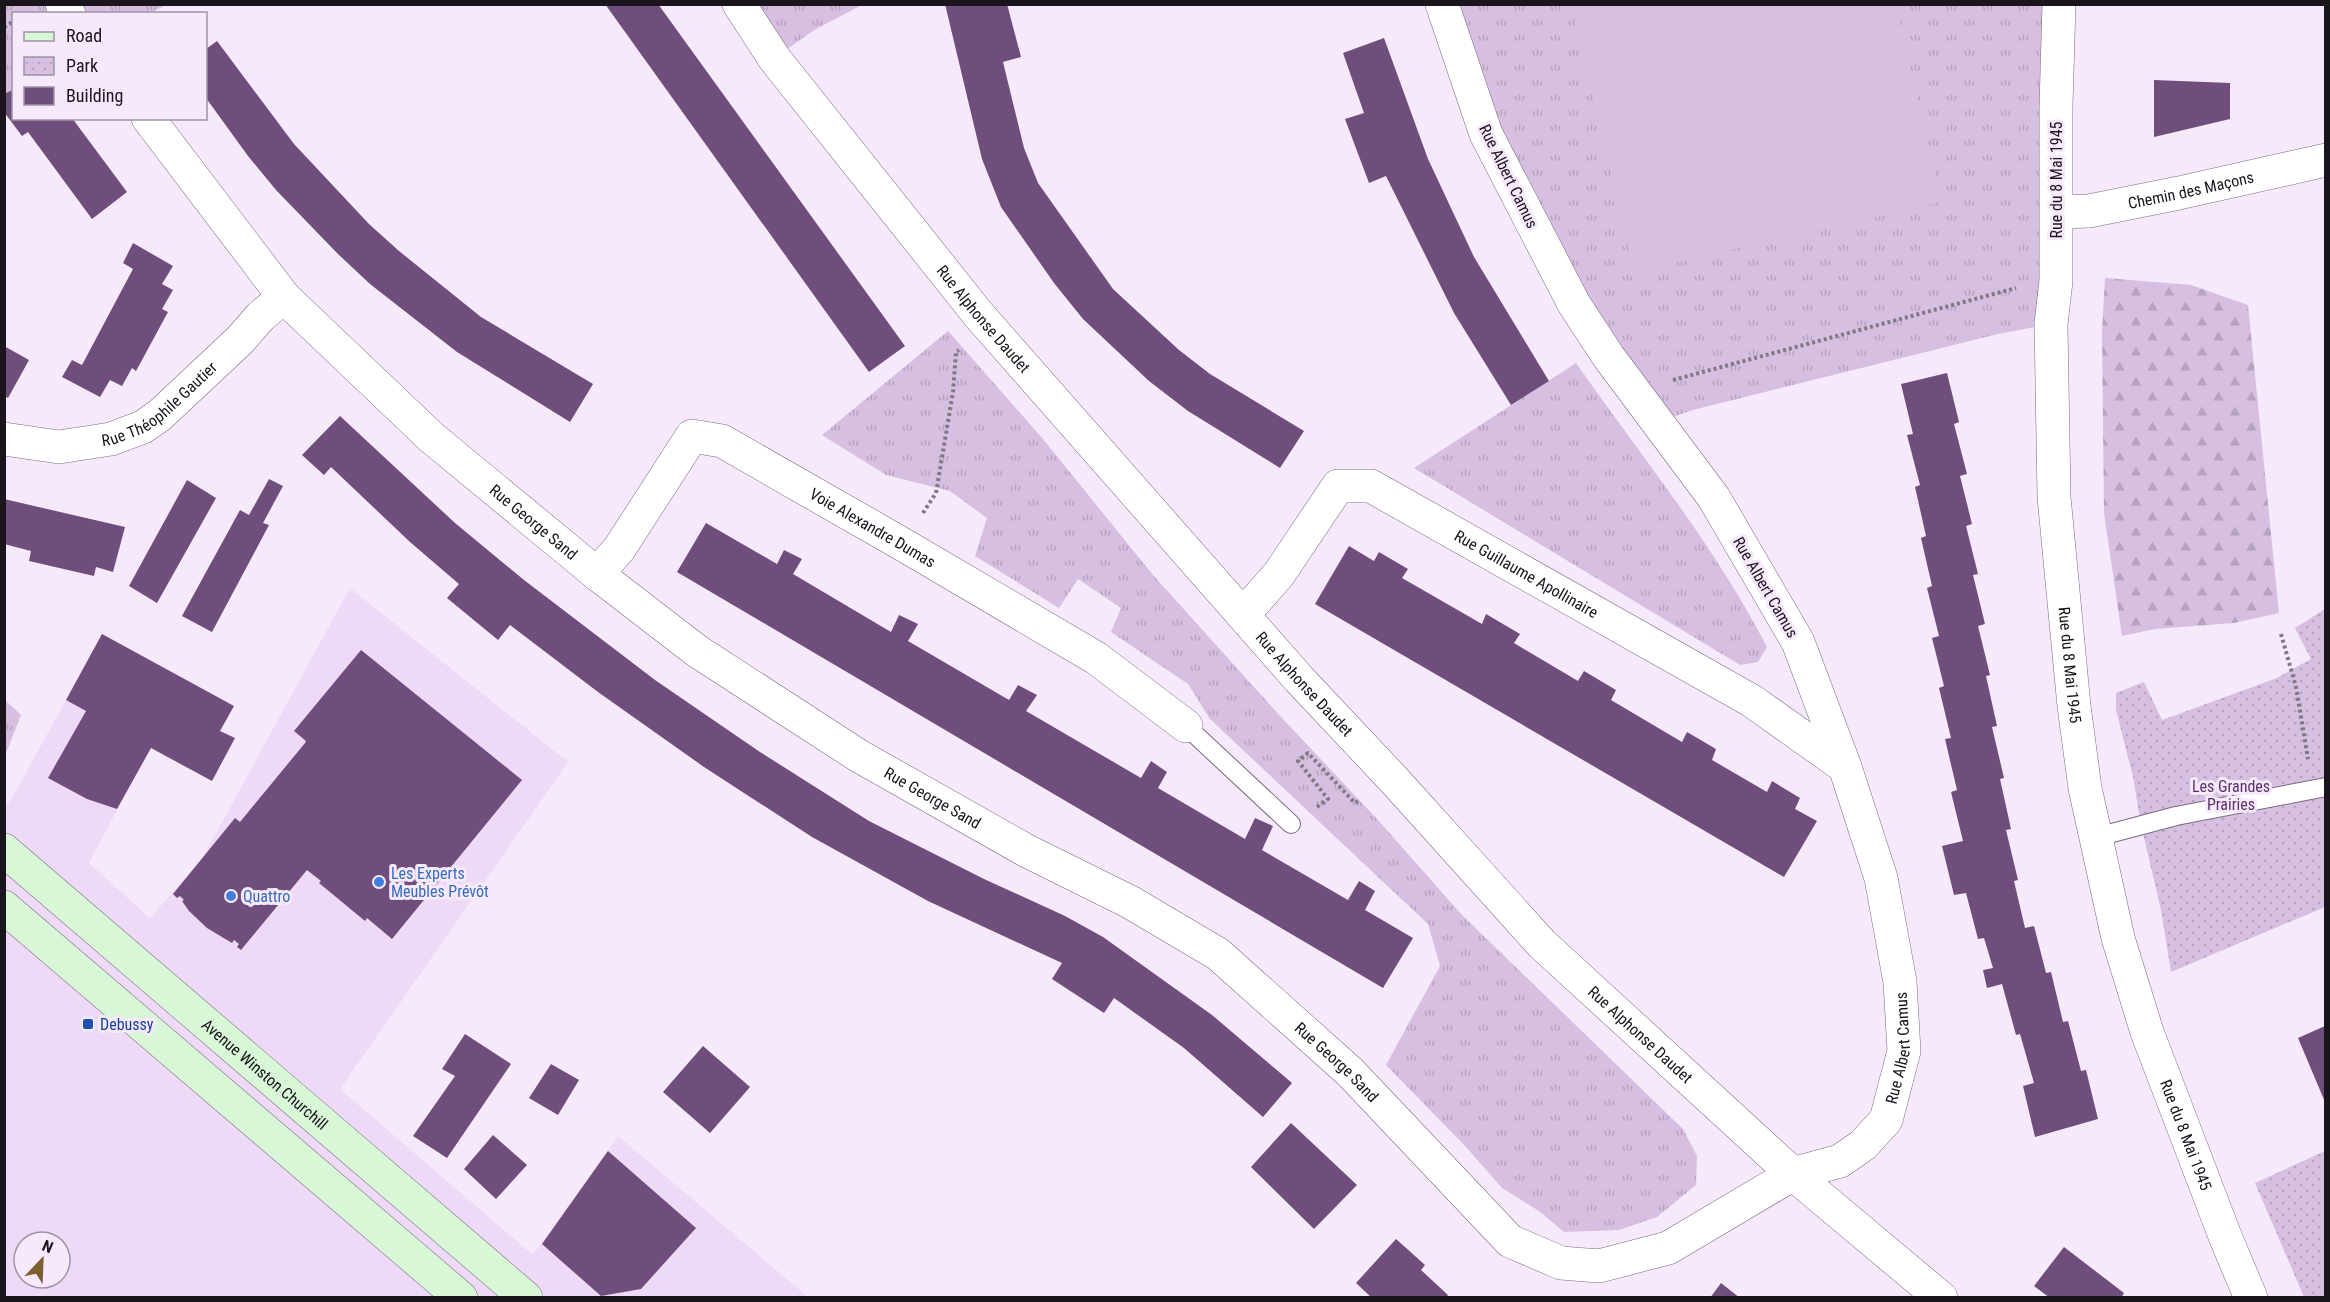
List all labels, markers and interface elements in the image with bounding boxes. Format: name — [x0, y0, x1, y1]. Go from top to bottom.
legend — [12, 12, 207, 120]
text: Road — [66, 25, 102, 46]
text: Park — [66, 55, 98, 76]
text: Building — [66, 85, 123, 106]
street label: Rue Albert Camus — [1475, 121, 1542, 231]
street label: Rue du 8 Mai 1945 — [2047, 121, 2066, 239]
street label: Chemin des Maçons — [2126, 168, 2256, 213]
street label: Rue Alphonse Daudet — [933, 261, 1034, 377]
street label: Rue Théophile Gautier — [100, 358, 221, 450]
street label: Rue George Sand — [486, 481, 581, 564]
street label: Voie Alexandre Dumas — [806, 484, 939, 572]
street label: Rue Guillaume Apollinaire — [1451, 526, 1601, 622]
street label: Rue Albert Camus — [1729, 533, 1802, 641]
street label: Rue du 8 Mai 1945 — [2055, 606, 2085, 724]
street label: Rue Alphonse Daudet — [1252, 628, 1357, 740]
street label: Rue George Sand — [881, 763, 984, 833]
park label: Les Grandes Prairies — [2192, 777, 2270, 814]
place label: Les Experts Meubles Prévôt — [391, 864, 489, 901]
marker: Les Experts Meubles Prévôt — [372, 875, 386, 889]
place label: Quattro — [243, 887, 290, 906]
marker: Quattro — [224, 889, 238, 903]
street label: Rue Alphonse Daudet — [1584, 982, 1697, 1087]
street label: Rue Albert Camus — [1882, 991, 1914, 1106]
place label: Debussy — [100, 1015, 154, 1034]
street label: Avenue Winston Churchill — [198, 1015, 332, 1134]
marker: Debussy — [81, 1017, 95, 1031]
street label: Rue George Sand — [1291, 1018, 1382, 1106]
street label: Rue du 8 Mai 1945 — [2156, 1077, 2216, 1193]
north arrow — [12, 1230, 72, 1290]
text: N — [39, 1236, 56, 1257]

